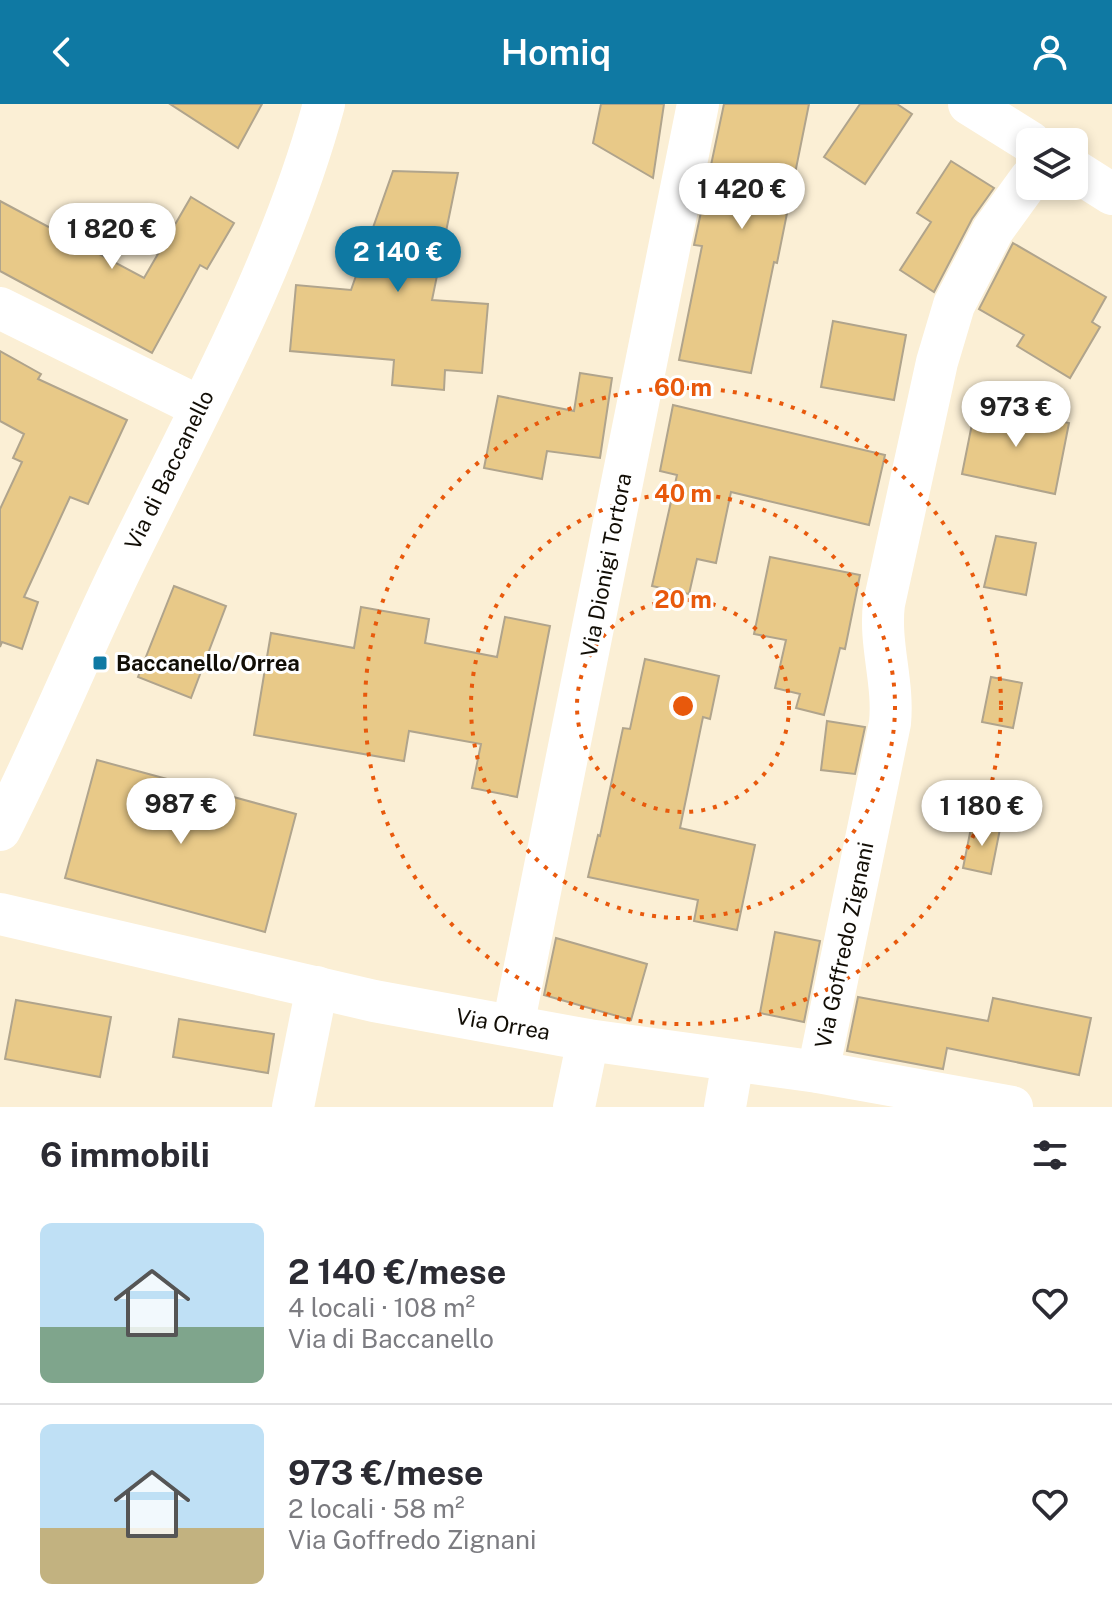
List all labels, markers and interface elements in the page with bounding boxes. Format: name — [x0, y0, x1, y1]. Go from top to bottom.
icon: back — [40, 30, 84, 74]
icon: person — [1028, 30, 1072, 74]
text: Homiq — [501, 31, 611, 73]
map controls — [1016, 128, 1088, 200]
button: layers — [1016, 128, 1088, 200]
pin: 1 420 € — [668, 163, 816, 231]
text: 1 420 € — [697, 173, 787, 204]
pin: 1 820 € — [38, 203, 186, 271]
text: 1 820 € — [67, 213, 157, 244]
pin: 2 140 € — [324, 226, 472, 294]
text: 2 140 € — [353, 236, 443, 267]
text: 60 m — [654, 373, 712, 401]
pin: 973 € — [960, 381, 1072, 449]
street label: Via di Baccanello — [119, 386, 219, 554]
text: 973 € — [980, 391, 1052, 422]
street label: Via Dionigi Tortora — [575, 471, 637, 659]
text: 40 m — [654, 479, 712, 507]
text: 20 m — [654, 585, 712, 613]
place label: Baccanello/Orrea — [116, 650, 300, 676]
marker: Baccanello/Orrea — [91, 654, 109, 672]
centre of rings — [669, 692, 697, 720]
pin: 987 € — [125, 778, 237, 846]
pin: 1 180 € — [908, 780, 1056, 848]
text: 987 € — [144, 788, 218, 819]
text: 1 180 € — [939, 790, 1025, 821]
street label: Via Goffredo Zignani — [809, 840, 879, 1050]
street label: Via Orrea — [454, 1003, 552, 1045]
icon: filters — [1028, 1133, 1072, 1177]
text: 6 immobili — [40, 1135, 210, 1175]
text: 2 140 €/mese — [288, 1252, 506, 1292]
icon: home — [104, 1255, 200, 1351]
icon: heart — [1028, 1281, 1072, 1325]
text: 4 locali · 108 m² — [288, 1292, 475, 1323]
text: Via di Baccanello — [288, 1323, 494, 1354]
text: 973 €/mese — [288, 1453, 484, 1493]
icon: home — [104, 1456, 200, 1552]
icon: heart — [1028, 1482, 1072, 1526]
text: 2 locali · 58 m² — [288, 1493, 465, 1524]
text: Via Goffredo Zignani — [288, 1524, 536, 1555]

